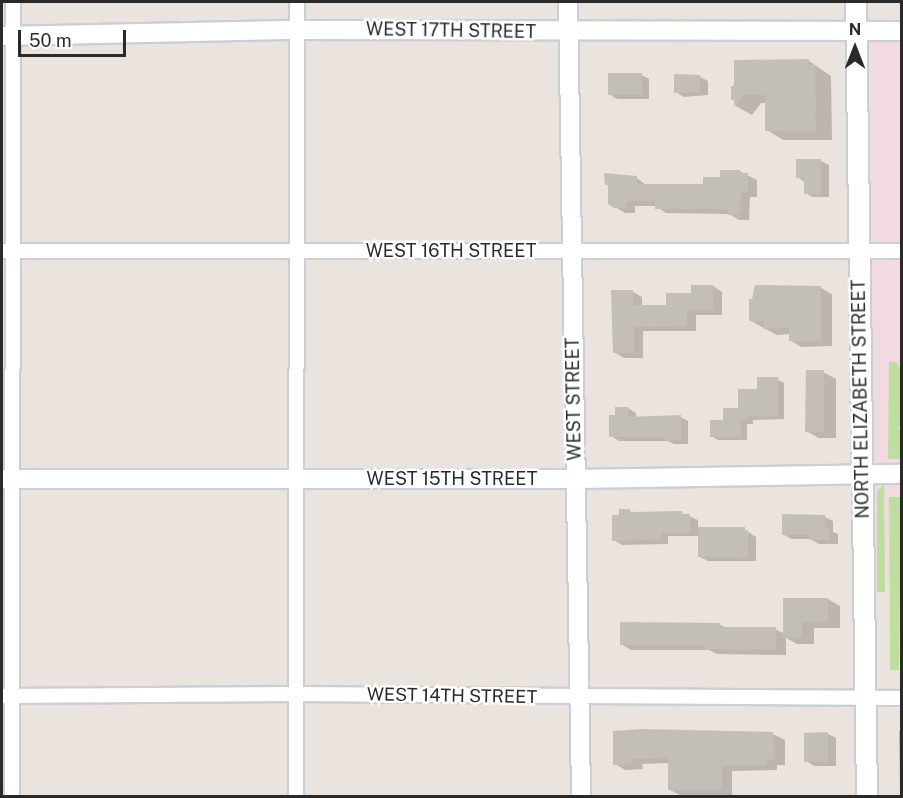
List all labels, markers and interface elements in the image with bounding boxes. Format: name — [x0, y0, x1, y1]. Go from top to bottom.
scale bar — [21, 18, 129, 56]
north arrow — [825, 18, 885, 78]
street label: WEST 17TH STREET — [366, 19, 536, 43]
text: N — [849, 20, 861, 39]
text: 50 m — [29, 30, 72, 51]
street label: WEST 16TH STREET — [366, 240, 536, 262]
street label: NORTH ELIZABETH STREET — [848, 279, 874, 519]
street label: WEST STREET — [562, 337, 586, 461]
street label: WEST 15TH STREET — [367, 468, 537, 490]
street label: WEST 14TH STREET — [367, 684, 537, 708]

